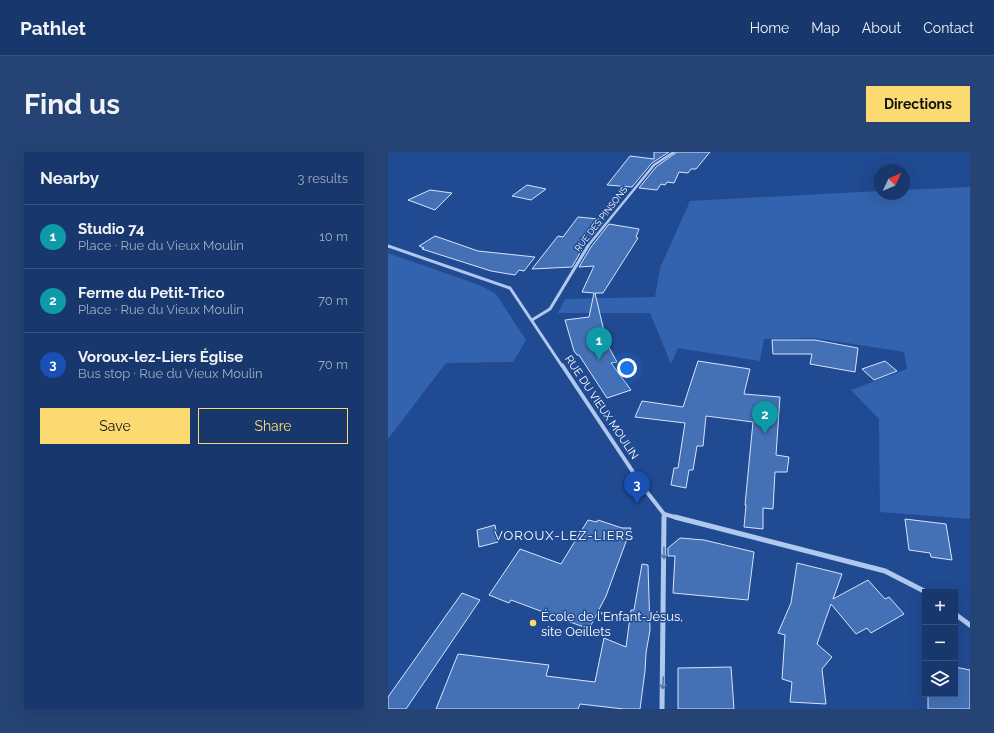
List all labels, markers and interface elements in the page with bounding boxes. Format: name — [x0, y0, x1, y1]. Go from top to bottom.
text: Pathlet — [20, 17, 86, 39]
text: Home — [750, 20, 789, 36]
text: Map — [811, 20, 840, 36]
text: About — [862, 20, 901, 36]
text: Contact — [923, 20, 974, 36]
button: Directions — [866, 86, 970, 122]
text: Find us — [24, 88, 120, 121]
north arrow — [874, 164, 910, 200]
text: Nearby — [40, 168, 99, 188]
text: 3 results — [298, 171, 348, 186]
street label: RUE DES PINSONS — [573, 184, 630, 253]
text: Studio 74 — [78, 220, 145, 238]
text: 1 — [50, 229, 56, 244]
text: 10 m — [319, 229, 348, 244]
text: Place · Rue du Vieux Moulin — [78, 238, 244, 253]
text: Ferme du Petit-Trico — [78, 284, 225, 302]
text: 2 — [49, 293, 57, 308]
text: 70 m — [318, 293, 348, 308]
text: Place · Rue du Vieux Moulin — [78, 302, 244, 317]
pin: 1 — [586, 327, 612, 360]
text: Voroux-lez-Liers Église — [78, 348, 243, 366]
street label: RUE DU VIEUX MOULIN — [562, 353, 641, 462]
text: 3 — [49, 357, 57, 372]
text: 70 m — [318, 357, 348, 372]
your location — [617, 358, 637, 378]
text: Bus stop · Rue du Vieux Moulin — [78, 366, 263, 381]
pin: 2 — [752, 401, 778, 434]
button: Save — [40, 408, 190, 444]
button: Share — [198, 408, 348, 444]
pin: 3 — [624, 471, 650, 504]
district label: VOROUX-LEZ-LIERS — [494, 528, 634, 543]
one-way arrow — [660, 546, 668, 559]
map controls — [922, 589, 958, 697]
button: + — [922, 589, 958, 625]
place label: École de l'Enfant-Jésus, site Oeillets — [541, 609, 683, 639]
marker: École de l'Enfant-Jésus, site Oeillets — [528, 618, 538, 628]
button: − — [922, 625, 958, 661]
button: layers — [922, 661, 958, 697]
one-way arrow — [659, 676, 667, 689]

